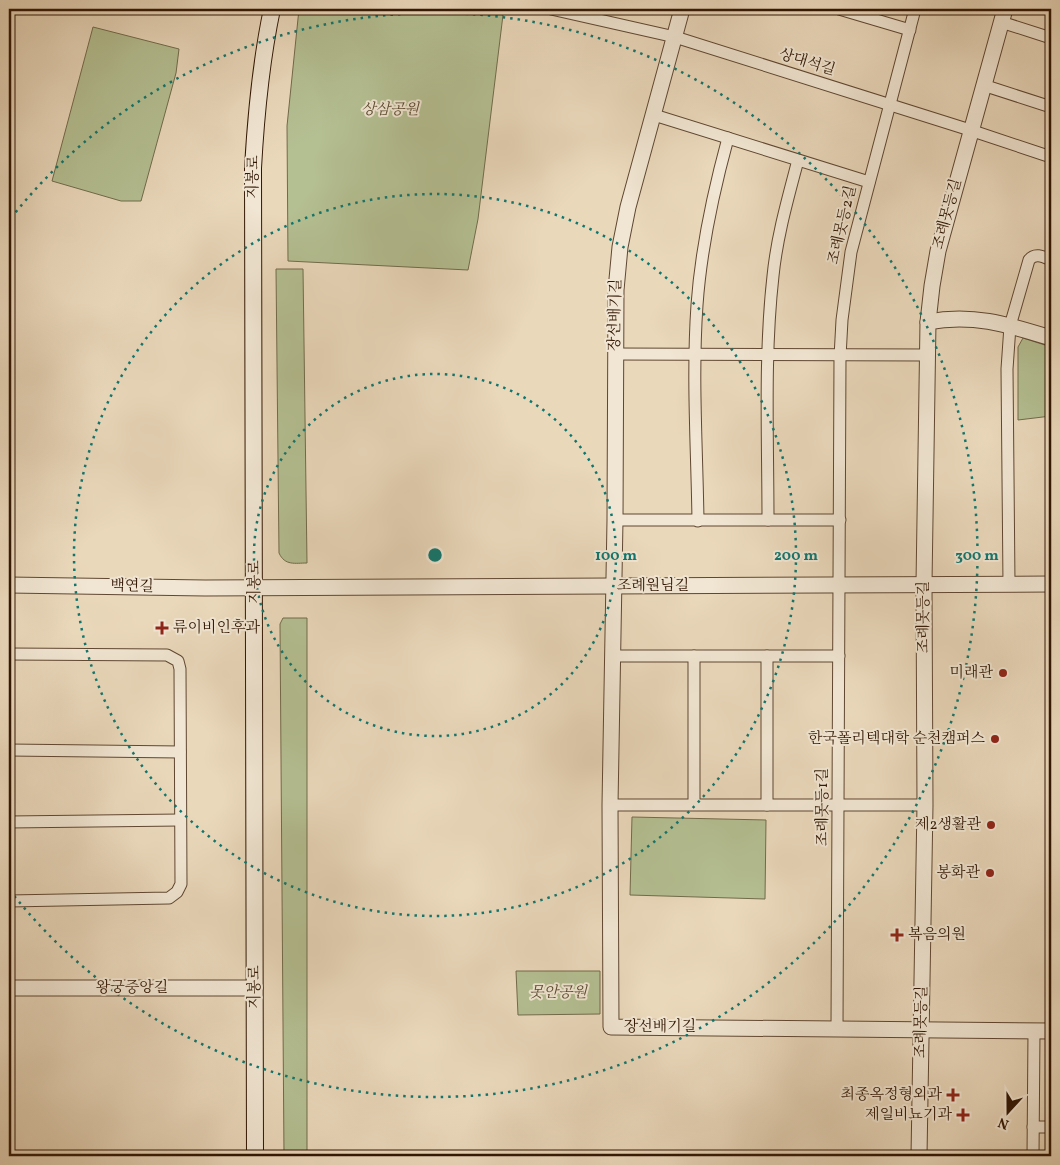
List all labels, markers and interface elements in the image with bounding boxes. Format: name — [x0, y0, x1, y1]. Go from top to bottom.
street label: 상대석길 — [776, 44, 838, 82]
park label: 상삼공원 — [361, 100, 420, 121]
street label: 지봉로 — [243, 155, 265, 199]
street label: 조례못등길 — [928, 176, 968, 252]
street label: 조례못등2길 — [824, 183, 862, 267]
street label: 장선배기길 — [605, 279, 627, 351]
centre of rings — [426, 546, 444, 564]
text: 100 m — [595, 546, 638, 567]
text: 200 m — [774, 546, 818, 567]
text: 300 m — [955, 546, 999, 567]
street label: 지봉로 — [245, 560, 266, 604]
street label: 백연길 — [110, 576, 154, 598]
street label: 조례원님길 — [617, 576, 689, 597]
street label: 조례못등길 — [914, 581, 935, 653]
place label: 류이비인후과 — [173, 618, 260, 639]
marker: 류이비인후과 — [155, 621, 169, 635]
place label: 미래관 — [950, 663, 993, 684]
marker: 미래관 — [997, 667, 1009, 679]
place label: 한국폴리텍대학 순천캠퍼스 — [808, 729, 986, 750]
marker: 한국폴리텍대학 순천캠퍼스 — [989, 733, 1001, 745]
street label: 조례못등1길 — [813, 768, 834, 846]
place label: 제2생활관 — [915, 815, 982, 836]
marker: 제2생활관 — [985, 819, 997, 831]
place label: 봉화관 — [937, 863, 980, 884]
marker: 봉화관 — [984, 867, 996, 879]
place label: 복음의원 — [908, 925, 966, 946]
marker: 복음의원 — [890, 928, 904, 942]
street label: 지봉로 — [245, 965, 266, 1009]
street label: 왕궁중앙길 — [96, 978, 168, 999]
park label: 못안공원 — [529, 983, 588, 1004]
street label: 조례못등길 — [911, 986, 933, 1058]
street label: 장선배기길 — [624, 1017, 696, 1038]
place label: 최종옥정형외과 — [841, 1085, 943, 1106]
marker: 최종옥정형외과 — [946, 1088, 960, 1102]
north arrow — [982, 1088, 1032, 1138]
place label: 제일비뇨기과 — [865, 1105, 952, 1126]
marker: 제일비뇨기과 — [956, 1108, 970, 1122]
text: N — [996, 1112, 1012, 1133]

